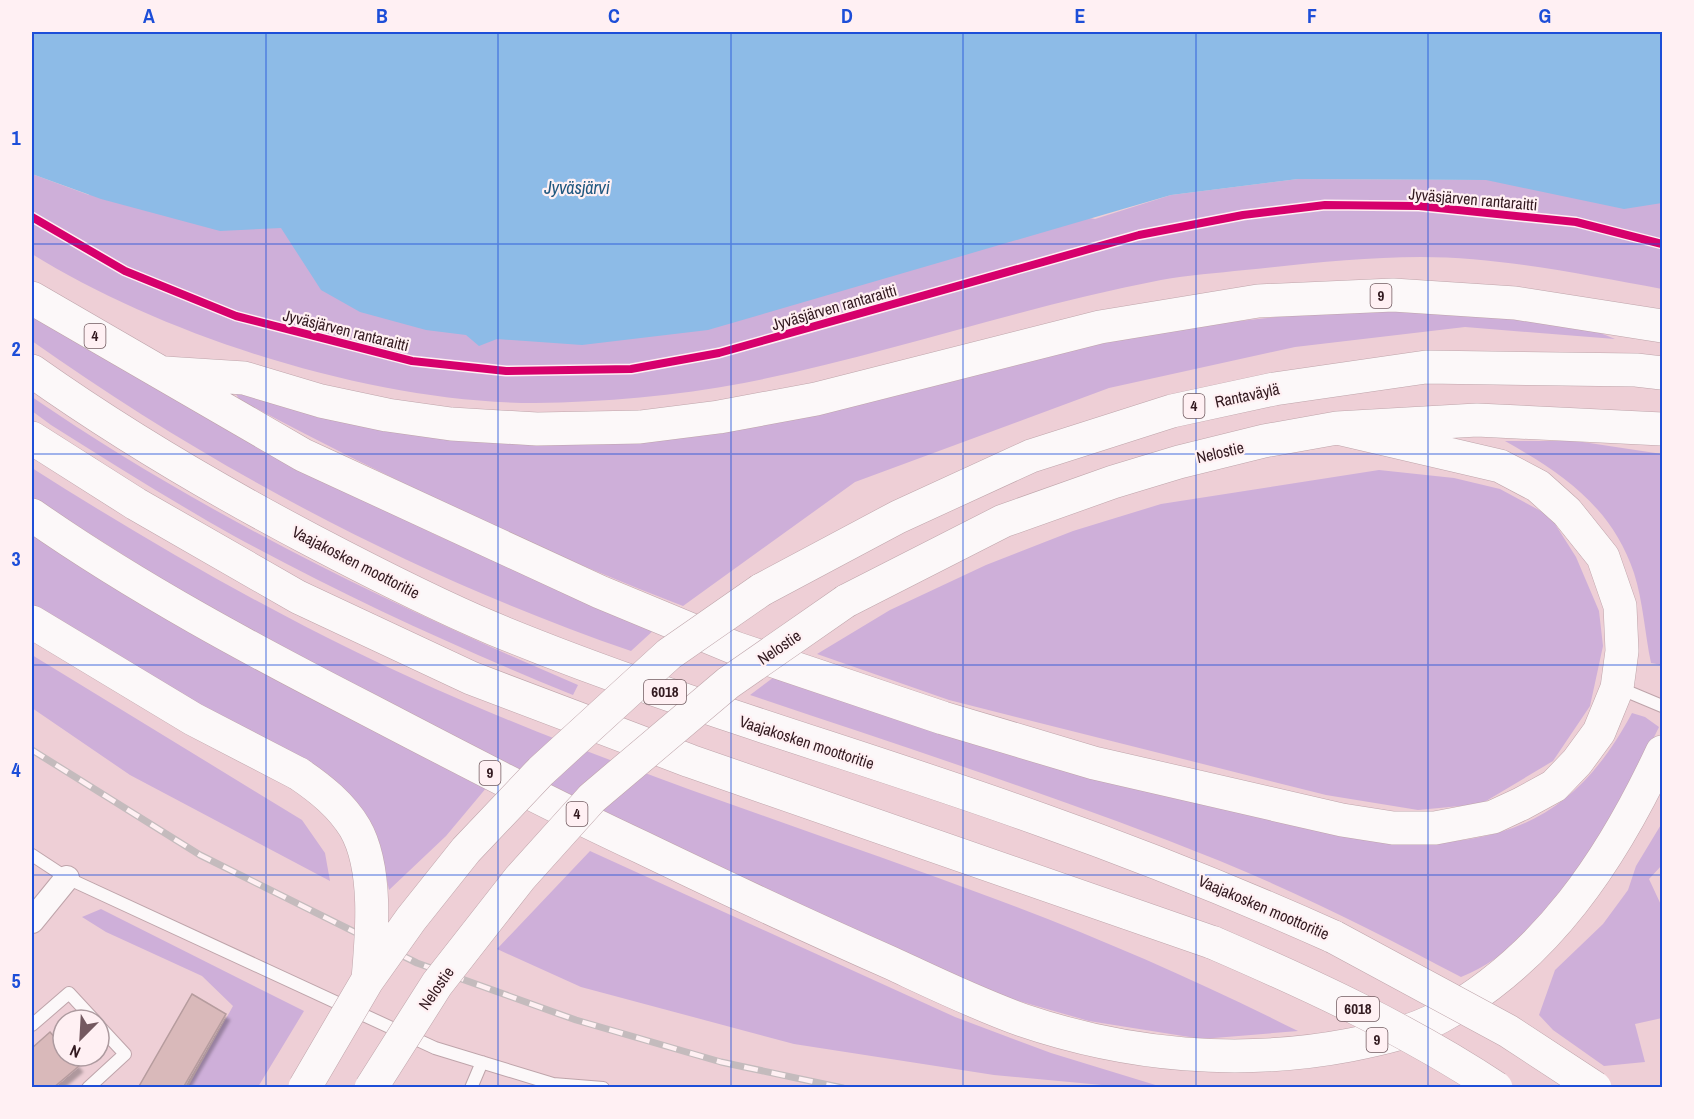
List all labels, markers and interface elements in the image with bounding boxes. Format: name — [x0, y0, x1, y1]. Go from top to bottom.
text: A — [143, 2, 155, 29]
text: B — [376, 2, 388, 29]
text: C — [608, 2, 620, 29]
text: D — [841, 2, 853, 29]
text: E — [1075, 2, 1086, 29]
text: F — [1307, 2, 1317, 29]
text: G — [1539, 2, 1551, 29]
text: 1 — [11, 124, 21, 151]
water label: Jyväsjärvi — [543, 175, 610, 200]
street label: Jyväsjärven rantaraitti — [1408, 182, 1538, 216]
street label: Jyväsjärven rantaraitti — [769, 279, 899, 335]
road number: 9 — [1370, 284, 1392, 308]
street label: Jyväsjärven rantaraitti — [281, 304, 411, 356]
road number: 4 — [84, 324, 106, 348]
text: 2 — [11, 335, 21, 362]
street label: Rantaväylä — [1213, 377, 1282, 413]
road number: 4 — [1184, 394, 1204, 418]
street label: Nelostie — [1194, 436, 1246, 468]
street label: Vaajakosken moottoritie — [288, 520, 424, 604]
text: 3 — [11, 545, 21, 572]
street label: Nelostie — [753, 624, 805, 670]
road number: 6018 — [644, 680, 686, 704]
street label: Vaajakosken moottoritie — [737, 710, 877, 774]
text: 4 — [11, 756, 21, 783]
road number: 9 — [480, 761, 500, 785]
road number: 4 — [566, 802, 588, 826]
street label: Vaajakosken moottoritie — [1195, 869, 1333, 945]
street label: Nelostie — [413, 962, 459, 1014]
text: 5 — [11, 967, 21, 994]
road number: 6018 — [1337, 997, 1379, 1021]
north arrow — [51, 1008, 111, 1068]
road number: 9 — [1366, 1028, 1388, 1052]
text: N — [66, 1040, 84, 1064]

